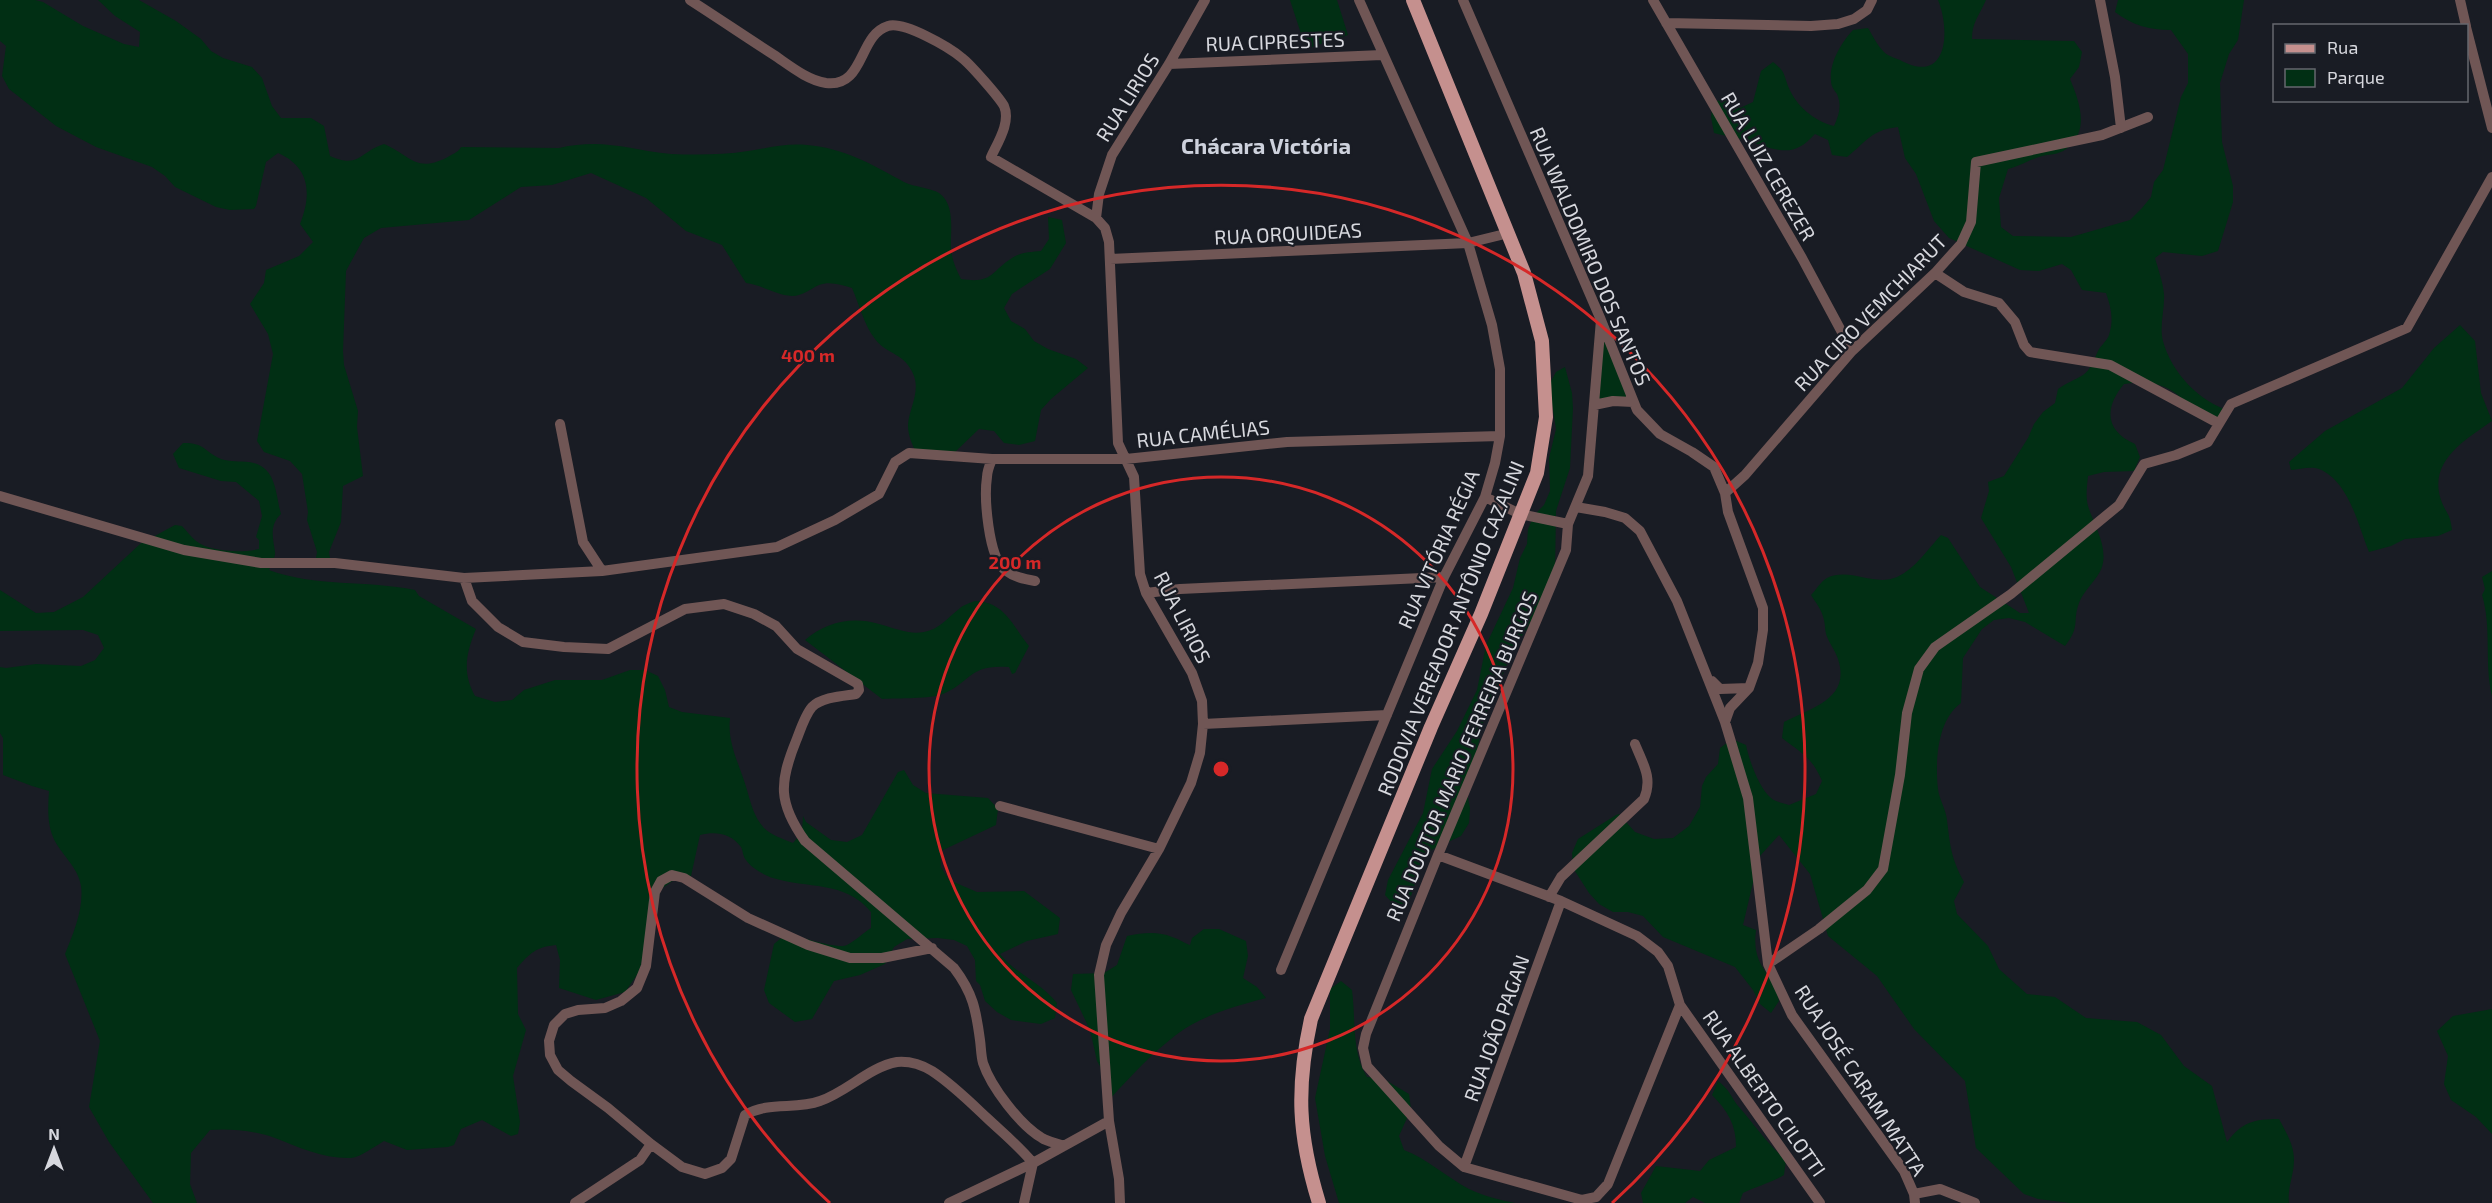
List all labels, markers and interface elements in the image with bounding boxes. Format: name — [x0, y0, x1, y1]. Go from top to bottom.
legend — [2273, 24, 2468, 102]
street label: RUA CIPRESTES — [1205, 27, 1345, 55]
text: Rua — [2327, 36, 2358, 58]
street label: RUA LIRIOS — [1090, 48, 1164, 146]
text: Parque — [2327, 66, 2385, 88]
street label: RUA LUIZ CEREZER — [1717, 88, 1821, 244]
street label: RUA WALDOMIRO DOS SANTOS — [1526, 123, 1656, 389]
district label: Chácara Victória — [1181, 132, 1351, 158]
street label: RUA ORQUIDEAS — [1214, 217, 1362, 249]
street label: RUA CIRO VEMCHIARUT — [1789, 228, 1951, 396]
text: 400 m — [781, 344, 835, 366]
street label: RUA CAMÉLIAS — [1135, 414, 1271, 452]
street label: RODOVIA VEREADOR ANTÔNIO CAZALINI — [1372, 457, 1528, 799]
street label: RUA VITÓRIA RÉGIA — [1392, 465, 1484, 632]
text: 200 m — [989, 551, 1041, 573]
street label: RUA LIRIOS — [1150, 567, 1216, 667]
street label: RUA DOUTOR MARIO FERREIRA BURGOS — [1380, 587, 1542, 925]
centre of rings — [1211, 759, 1231, 779]
street label: RUA JOÃO PAGAN — [1458, 951, 1534, 1105]
street label: RUA JOSÉ CARAM MATTA — [1790, 980, 1932, 1180]
street label: RUA ALBERTO CILOTTI — [1699, 1005, 1831, 1181]
north arrow — [24, 1119, 84, 1179]
text: N — [48, 1124, 60, 1143]

